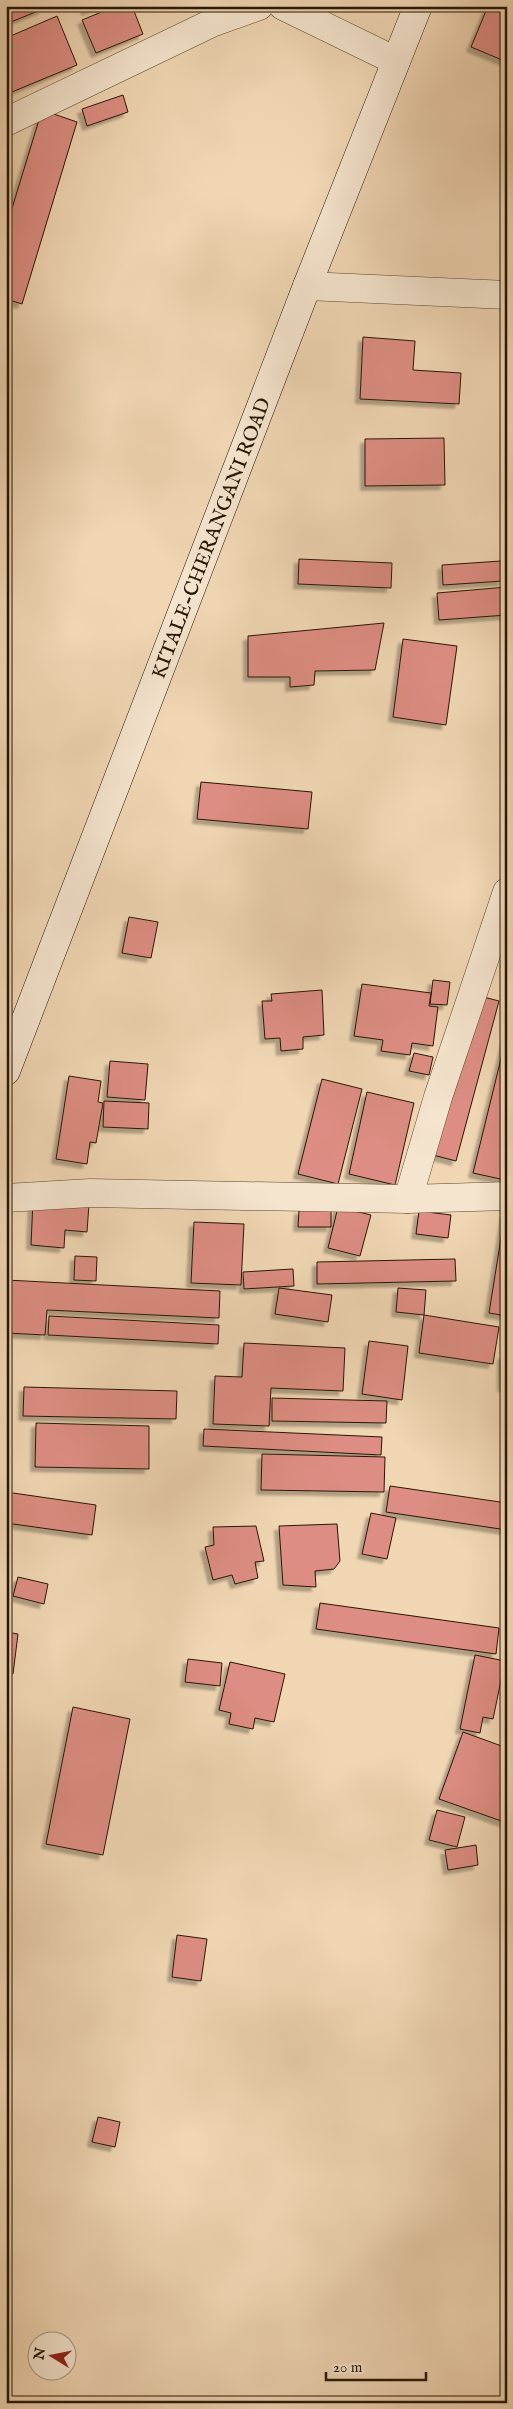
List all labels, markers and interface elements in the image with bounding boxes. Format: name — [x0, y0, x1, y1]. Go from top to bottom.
street label: KITALE-CHERANGANI ROAD — [147, 394, 277, 683]
north arrow — [28, 2332, 78, 2382]
text: N — [30, 2346, 50, 2362]
scale bar — [326, 2349, 426, 2381]
text: 20 m — [333, 2358, 363, 2377]

